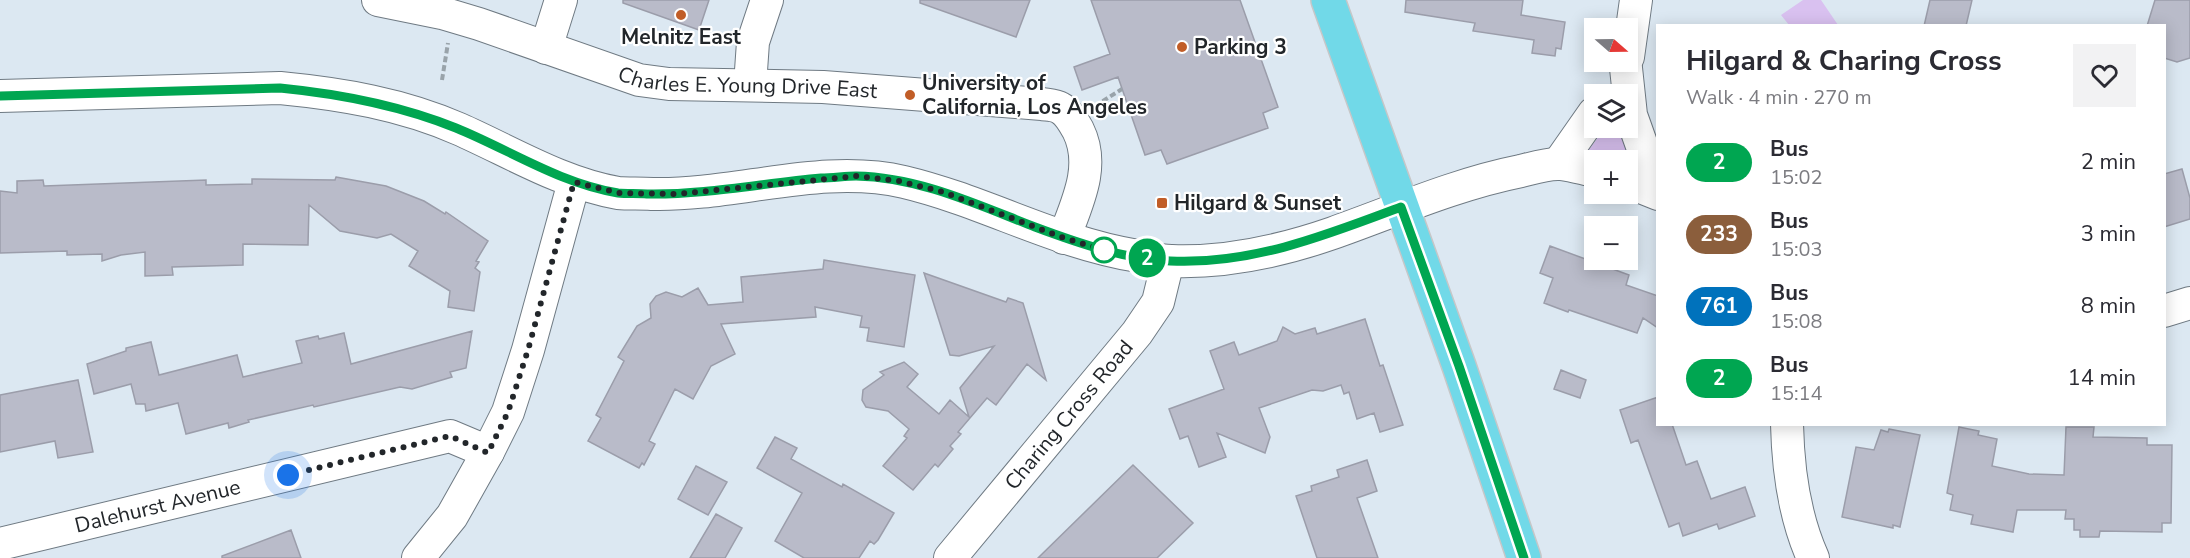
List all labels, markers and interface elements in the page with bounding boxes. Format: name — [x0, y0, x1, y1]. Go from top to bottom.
marker: Melnitz East — [674, 8, 688, 22]
north arrow — [1584, 18, 1638, 72]
map controls — [1584, 18, 1638, 270]
place label: Melnitz East — [621, 23, 742, 51]
place label: Parking 3 — [1194, 33, 1287, 61]
marker: Parking 3 — [1175, 40, 1189, 54]
text: Hilgard & Charing Cross — [1686, 42, 2002, 80]
button: heart — [2073, 44, 2136, 107]
street label: Charles E. Young Drive East — [614, 60, 879, 105]
place label: University of California, Los Angeles — [922, 69, 1147, 121]
button: layers — [1584, 84, 1638, 138]
text: Walk · 4 min · 270 m — [1686, 84, 1872, 111]
marker: University of California, Los Angeles — [903, 88, 917, 102]
text: Bus — [1770, 134, 1809, 164]
text: 2 min — [2081, 147, 2136, 177]
text: 2 — [1713, 148, 1725, 176]
button: + — [1584, 150, 1638, 204]
text: 15:02 — [1770, 164, 1823, 191]
place label: Hilgard & Sunset — [1174, 189, 1342, 217]
marker: Hilgard & Sunset — [1155, 196, 1169, 210]
text: Bus — [1770, 206, 1809, 236]
button: − — [1584, 216, 1638, 270]
text: 3 min — [2081, 219, 2136, 249]
text: 233 — [1700, 220, 1738, 248]
text: 15:03 — [1770, 236, 1823, 263]
unlabelled marker — [1091, 237, 1117, 263]
line badge: 2 — [1128, 238, 1166, 278]
text: 2 — [1141, 244, 1153, 272]
text: Bus — [1770, 278, 1809, 308]
text: 8 min — [2081, 291, 2136, 321]
text: 761 — [1700, 292, 1738, 320]
text: 15:08 — [1770, 308, 1823, 335]
street label: Charing Cross Road — [998, 334, 1139, 496]
text: Bus — [1770, 350, 1809, 380]
text: 14 min — [2068, 363, 2136, 393]
text: 2 — [1713, 364, 1725, 392]
text: 15:14 — [1770, 380, 1823, 407]
your location — [273, 460, 303, 490]
street label: Dalehurst Avenue — [72, 473, 243, 540]

